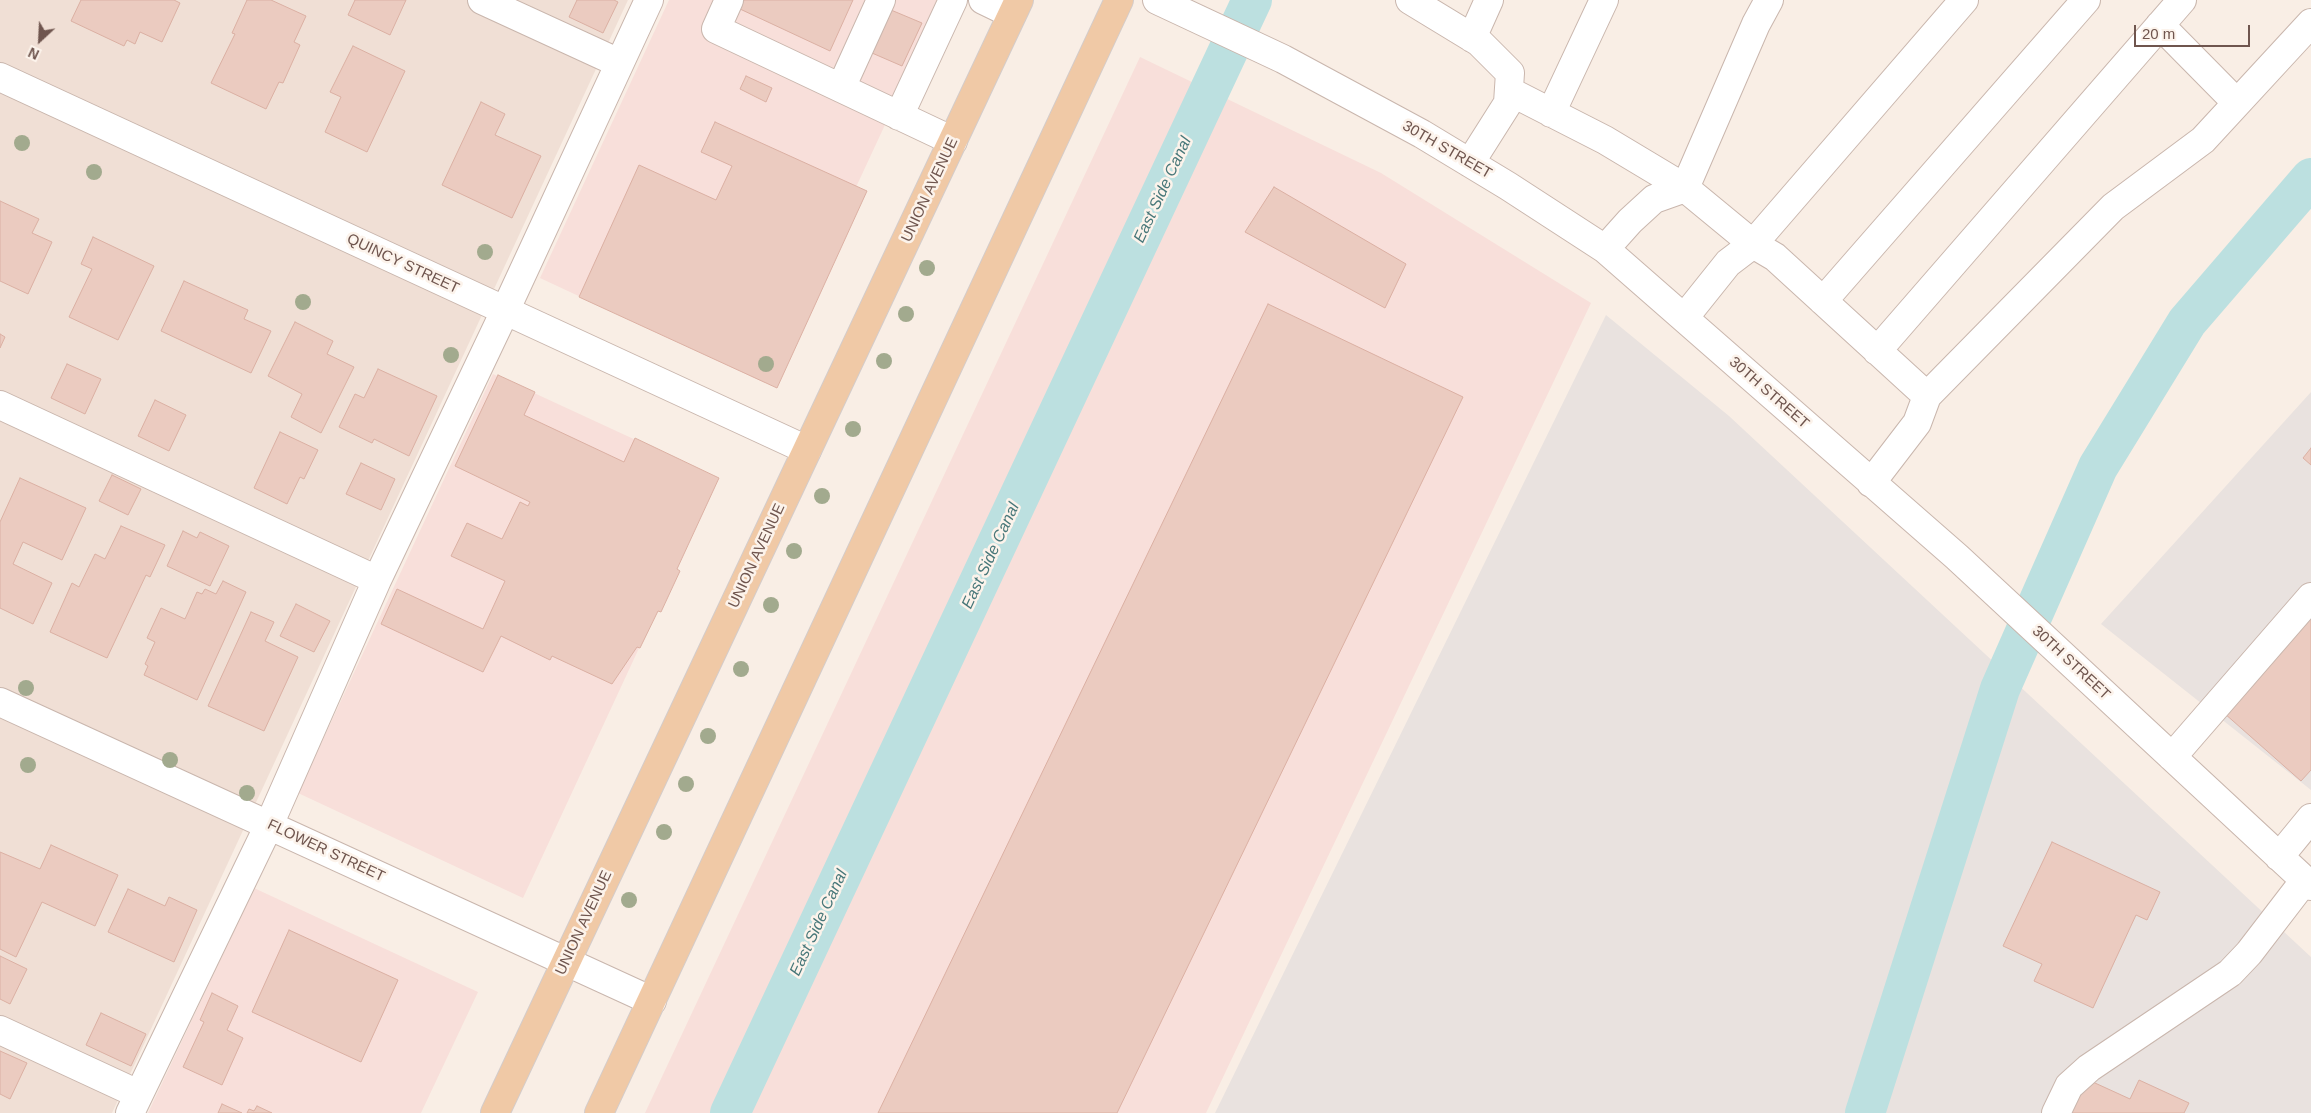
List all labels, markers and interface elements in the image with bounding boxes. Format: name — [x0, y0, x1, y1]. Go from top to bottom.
north arrow — [15, 15, 65, 65]
scale bar — [2136, 15, 2252, 47]
text: 20 m — [2142, 25, 2175, 42]
text: N — [26, 44, 42, 63]
street label: 30TH STREET — [1399, 117, 1495, 183]
water label: East Side Canal — [1130, 134, 1196, 246]
street label: UNION AVENUE — [898, 135, 962, 245]
street label: QUINCY STREET — [344, 230, 462, 298]
street label: 30TH STREET — [1725, 353, 1813, 433]
water label: East Side Canal — [958, 500, 1024, 612]
street label: UNION AVENUE — [725, 501, 789, 611]
street label: 30TH STREET — [2028, 622, 2114, 704]
street label: FLOWER STREET — [264, 816, 388, 886]
water label: East Side Canal — [786, 867, 852, 979]
street label: UNION AVENUE — [552, 868, 616, 978]

